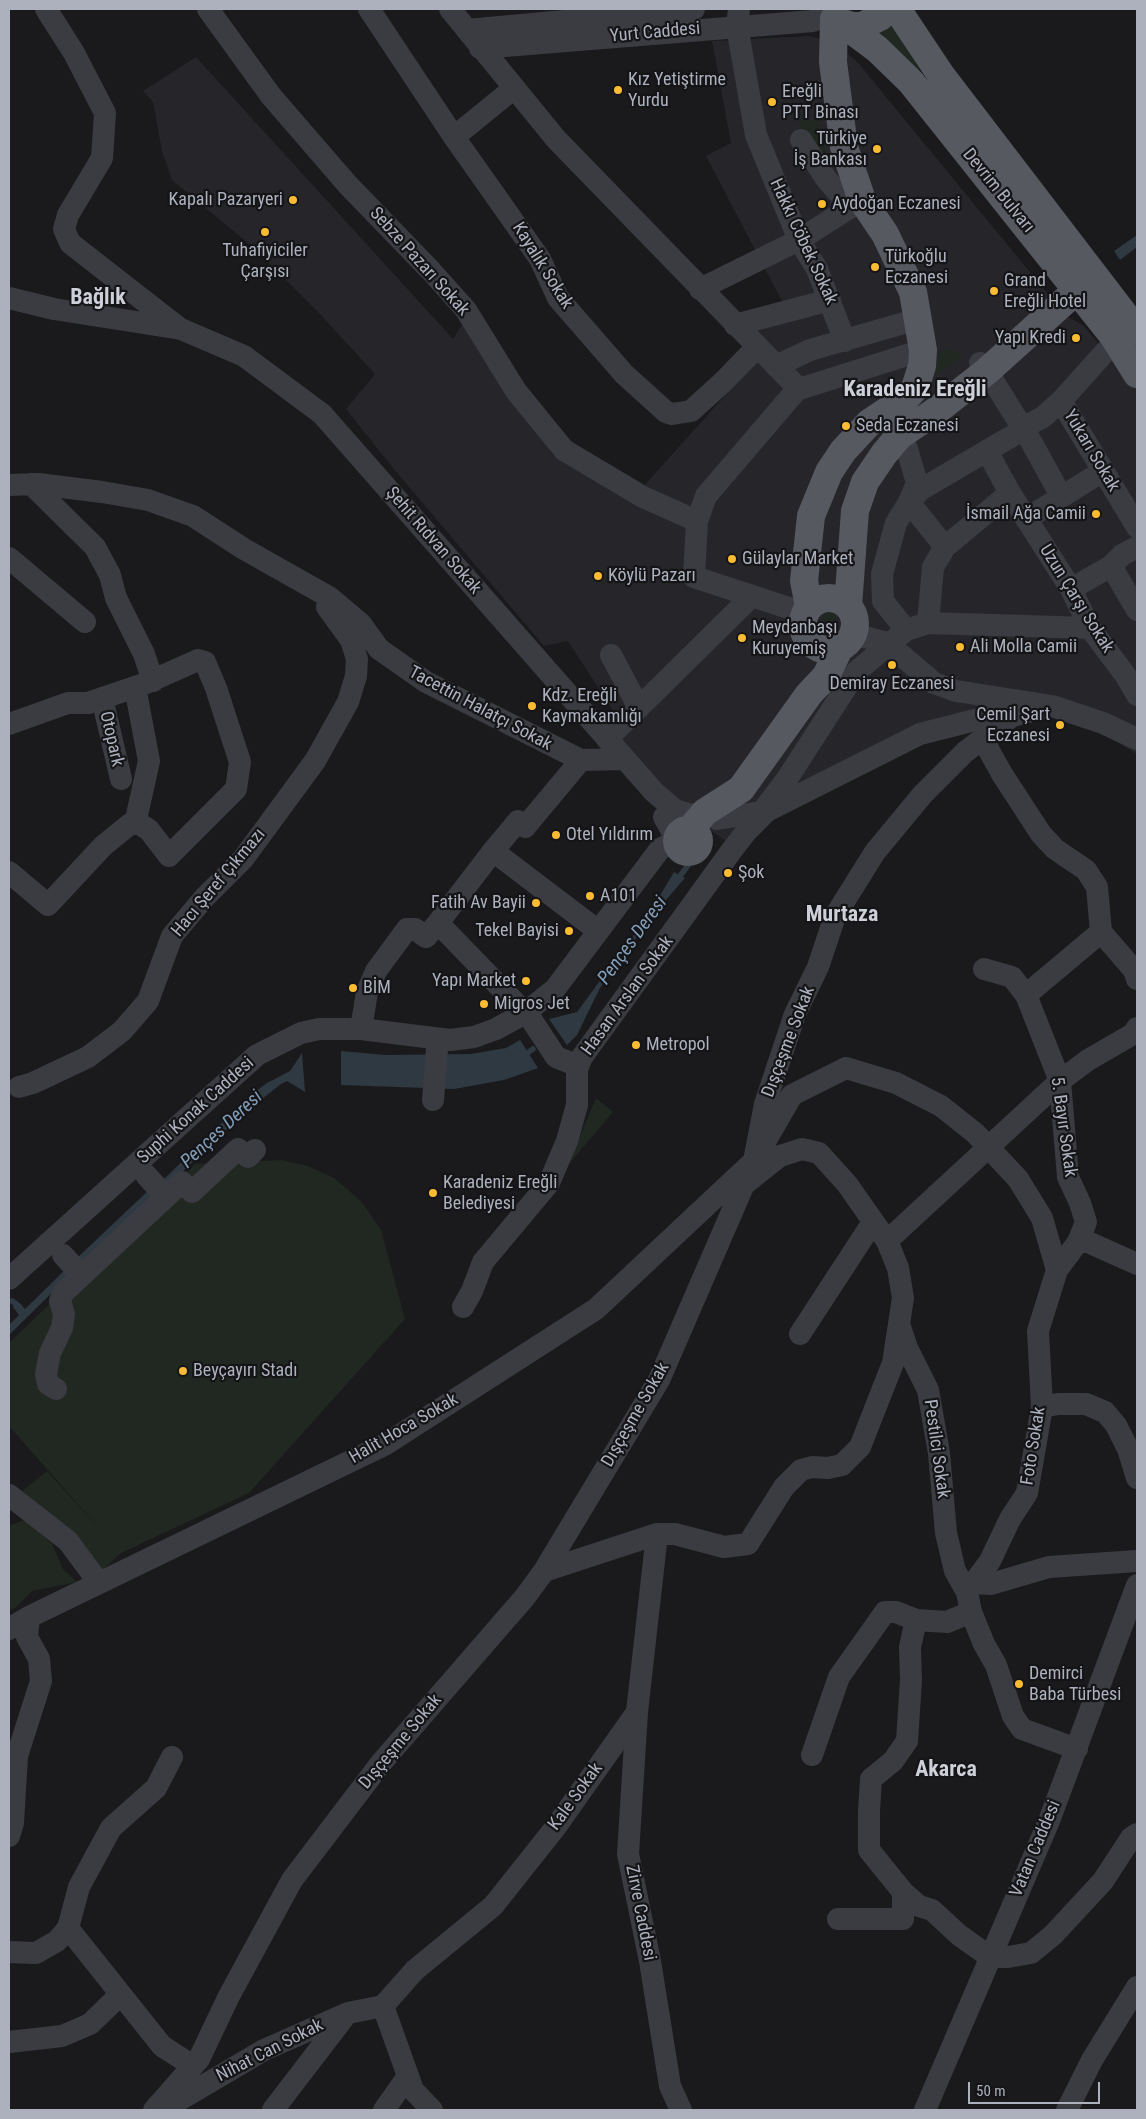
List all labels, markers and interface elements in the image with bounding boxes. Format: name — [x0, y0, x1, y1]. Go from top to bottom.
street label: Yurt Caddesi — [609, 18, 701, 48]
place label: Kız Yetiştirme Yurdu — [628, 69, 726, 112]
place label: Ereğli PTT Binası — [782, 81, 859, 124]
marker: Kız Yetiştirme Yurdu — [612, 84, 624, 96]
marker: Ereğli PTT Binası — [766, 96, 778, 108]
place label: Türkiye İş Bankası — [794, 128, 867, 170]
marker: Türkiye İş Bankası — [871, 143, 883, 155]
street label: Devrim Bulvarı — [957, 145, 1039, 237]
street label: Hakkı Cöbek Sokak — [764, 176, 842, 308]
place label: Kapalı Pazaryeri — [168, 189, 283, 211]
place label: Aydoğan Eczanesi — [832, 193, 961, 215]
marker: Kapalı Pazaryeri — [287, 194, 299, 206]
marker: Aydoğan Eczanesi — [816, 198, 828, 210]
street label: Sebze Pazarı Sokak — [364, 203, 474, 321]
street label: Kayalık Sokak — [507, 219, 577, 313]
marker: Tuhafiyiciler Çarşısı — [259, 226, 271, 238]
place label: Tuhafiyiciler Çarşısı — [222, 240, 308, 282]
place label: Türkoğlu Eczanesi — [885, 246, 948, 288]
marker: Türkoğlu Eczanesi — [869, 261, 881, 273]
place label: Grand Ereğli Hotel — [1004, 270, 1086, 312]
district label: Bağlık — [70, 285, 126, 311]
marker: Grand Ereğli Hotel — [988, 285, 1000, 297]
place label: Yapı Kredi — [995, 327, 1066, 349]
marker: Yapı Kredi — [1070, 332, 1082, 344]
district label: Karadeniz Ereğli — [843, 377, 987, 403]
street label: Yukarı Sokak — [1058, 406, 1124, 496]
place label: Seda Eczanesi — [856, 415, 959, 437]
marker: Seda Eczanesi — [840, 420, 852, 432]
street label: Şehit Rıdvan Sokak — [381, 483, 485, 599]
place label: İsmail Ağa Camii — [966, 503, 1086, 525]
marker: İsmail Ağa Camii — [1090, 508, 1102, 520]
street label: Uzun Çarşı Sokak — [1034, 541, 1118, 657]
place label: Gülaylar Market — [742, 548, 853, 570]
marker: Gülaylar Market — [726, 553, 738, 565]
place label: Köylü Pazarı — [608, 565, 696, 587]
marker: Köylü Pazarı — [592, 570, 604, 582]
place label: Meydanbaşı Kuruyemiş — [752, 617, 838, 660]
marker: Meydanbaşı Kuruyemiş — [736, 632, 748, 644]
place label: Ali Molla Camii — [970, 636, 1077, 658]
marker: Ali Molla Camii — [954, 641, 966, 653]
marker: Demiray Eczanesi — [886, 659, 898, 671]
street label: Tacettin Halatçı Sokak — [405, 662, 555, 756]
place label: Demiray Eczanesi — [830, 673, 954, 695]
place label: Kdz. Ereğli Kaymakamlığı — [542, 685, 642, 728]
marker: Kdz. Ereğli Kaymakamlığı — [526, 700, 538, 712]
place label: Cemil Şart Eczanesi — [976, 704, 1050, 746]
street label: Otopark — [94, 709, 128, 769]
marker: Cemil Şart Eczanesi — [1054, 719, 1066, 731]
street label: Hacı Şeref Çıkmazı — [167, 824, 271, 942]
place label: Otel Yıldırım — [566, 824, 653, 846]
marker: Otel Yıldırım — [550, 829, 562, 841]
place label: Şok — [738, 862, 764, 884]
marker: Şok — [722, 867, 734, 879]
place label: A101 — [600, 885, 637, 907]
marker: A101 — [584, 890, 596, 902]
place label: Fatih Av Bayii — [431, 892, 526, 914]
water label: Pençes Deresi — [593, 892, 673, 990]
marker: Fatih Av Bayii — [530, 897, 542, 909]
district label: Murtaza — [806, 902, 878, 928]
place label: Tekel Bayisi — [475, 920, 559, 942]
marker: Tekel Bayisi — [563, 925, 575, 937]
street label: Hasan Arslan Sokak — [577, 932, 679, 1060]
place label: Yapı Market — [432, 970, 516, 992]
marker: Yapı Market — [520, 975, 532, 987]
place label: BİM — [363, 977, 391, 999]
marker: BİM — [347, 982, 359, 994]
street label: Dışçeşme Sokak — [758, 984, 820, 1100]
place label: Migros Jet — [494, 993, 570, 1015]
marker: Migros Jet — [478, 998, 490, 1010]
place label: Metropol — [646, 1034, 710, 1056]
marker: Metropol — [630, 1039, 642, 1051]
street label: Suphi Konak Caddesi — [133, 1053, 259, 1169]
street label: 5. Bayır Sokak — [1045, 1076, 1081, 1178]
water label: Pençes Deresi — [176, 1086, 268, 1174]
place label: Karadeniz Ereğli Belediyesi — [443, 1172, 557, 1214]
marker: Karadeniz Ereğli Belediyesi — [427, 1187, 439, 1199]
street label: Dışçeşme Sokak — [597, 1359, 675, 1471]
place label: Beyçayırı Stadı — [193, 1360, 297, 1382]
marker: Beyçayırı Stadı — [177, 1365, 189, 1377]
street label: Halit Hoca Sokak — [346, 1389, 462, 1469]
street label: Pestilci Sokak — [918, 1398, 954, 1500]
street label: Foto Sokak — [1017, 1405, 1051, 1487]
place label: Demirci Baba Türbesi — [1029, 1663, 1121, 1706]
marker: Demirci Baba Türbesi — [1013, 1678, 1025, 1690]
street label: Dışçeşme Sokak — [355, 1690, 447, 1794]
district label: Akarca — [915, 1757, 977, 1783]
street label: Kale Sokak — [544, 1759, 608, 1835]
street label: Vatan Caddesi — [1006, 1798, 1066, 1900]
street label: Zirve Caddesi — [620, 1863, 660, 1963]
street label: Nihat Can Sokak — [213, 2015, 327, 2087]
scale bar — [971, 2072, 1104, 2104]
text: 50 m — [976, 2082, 1006, 2100]

